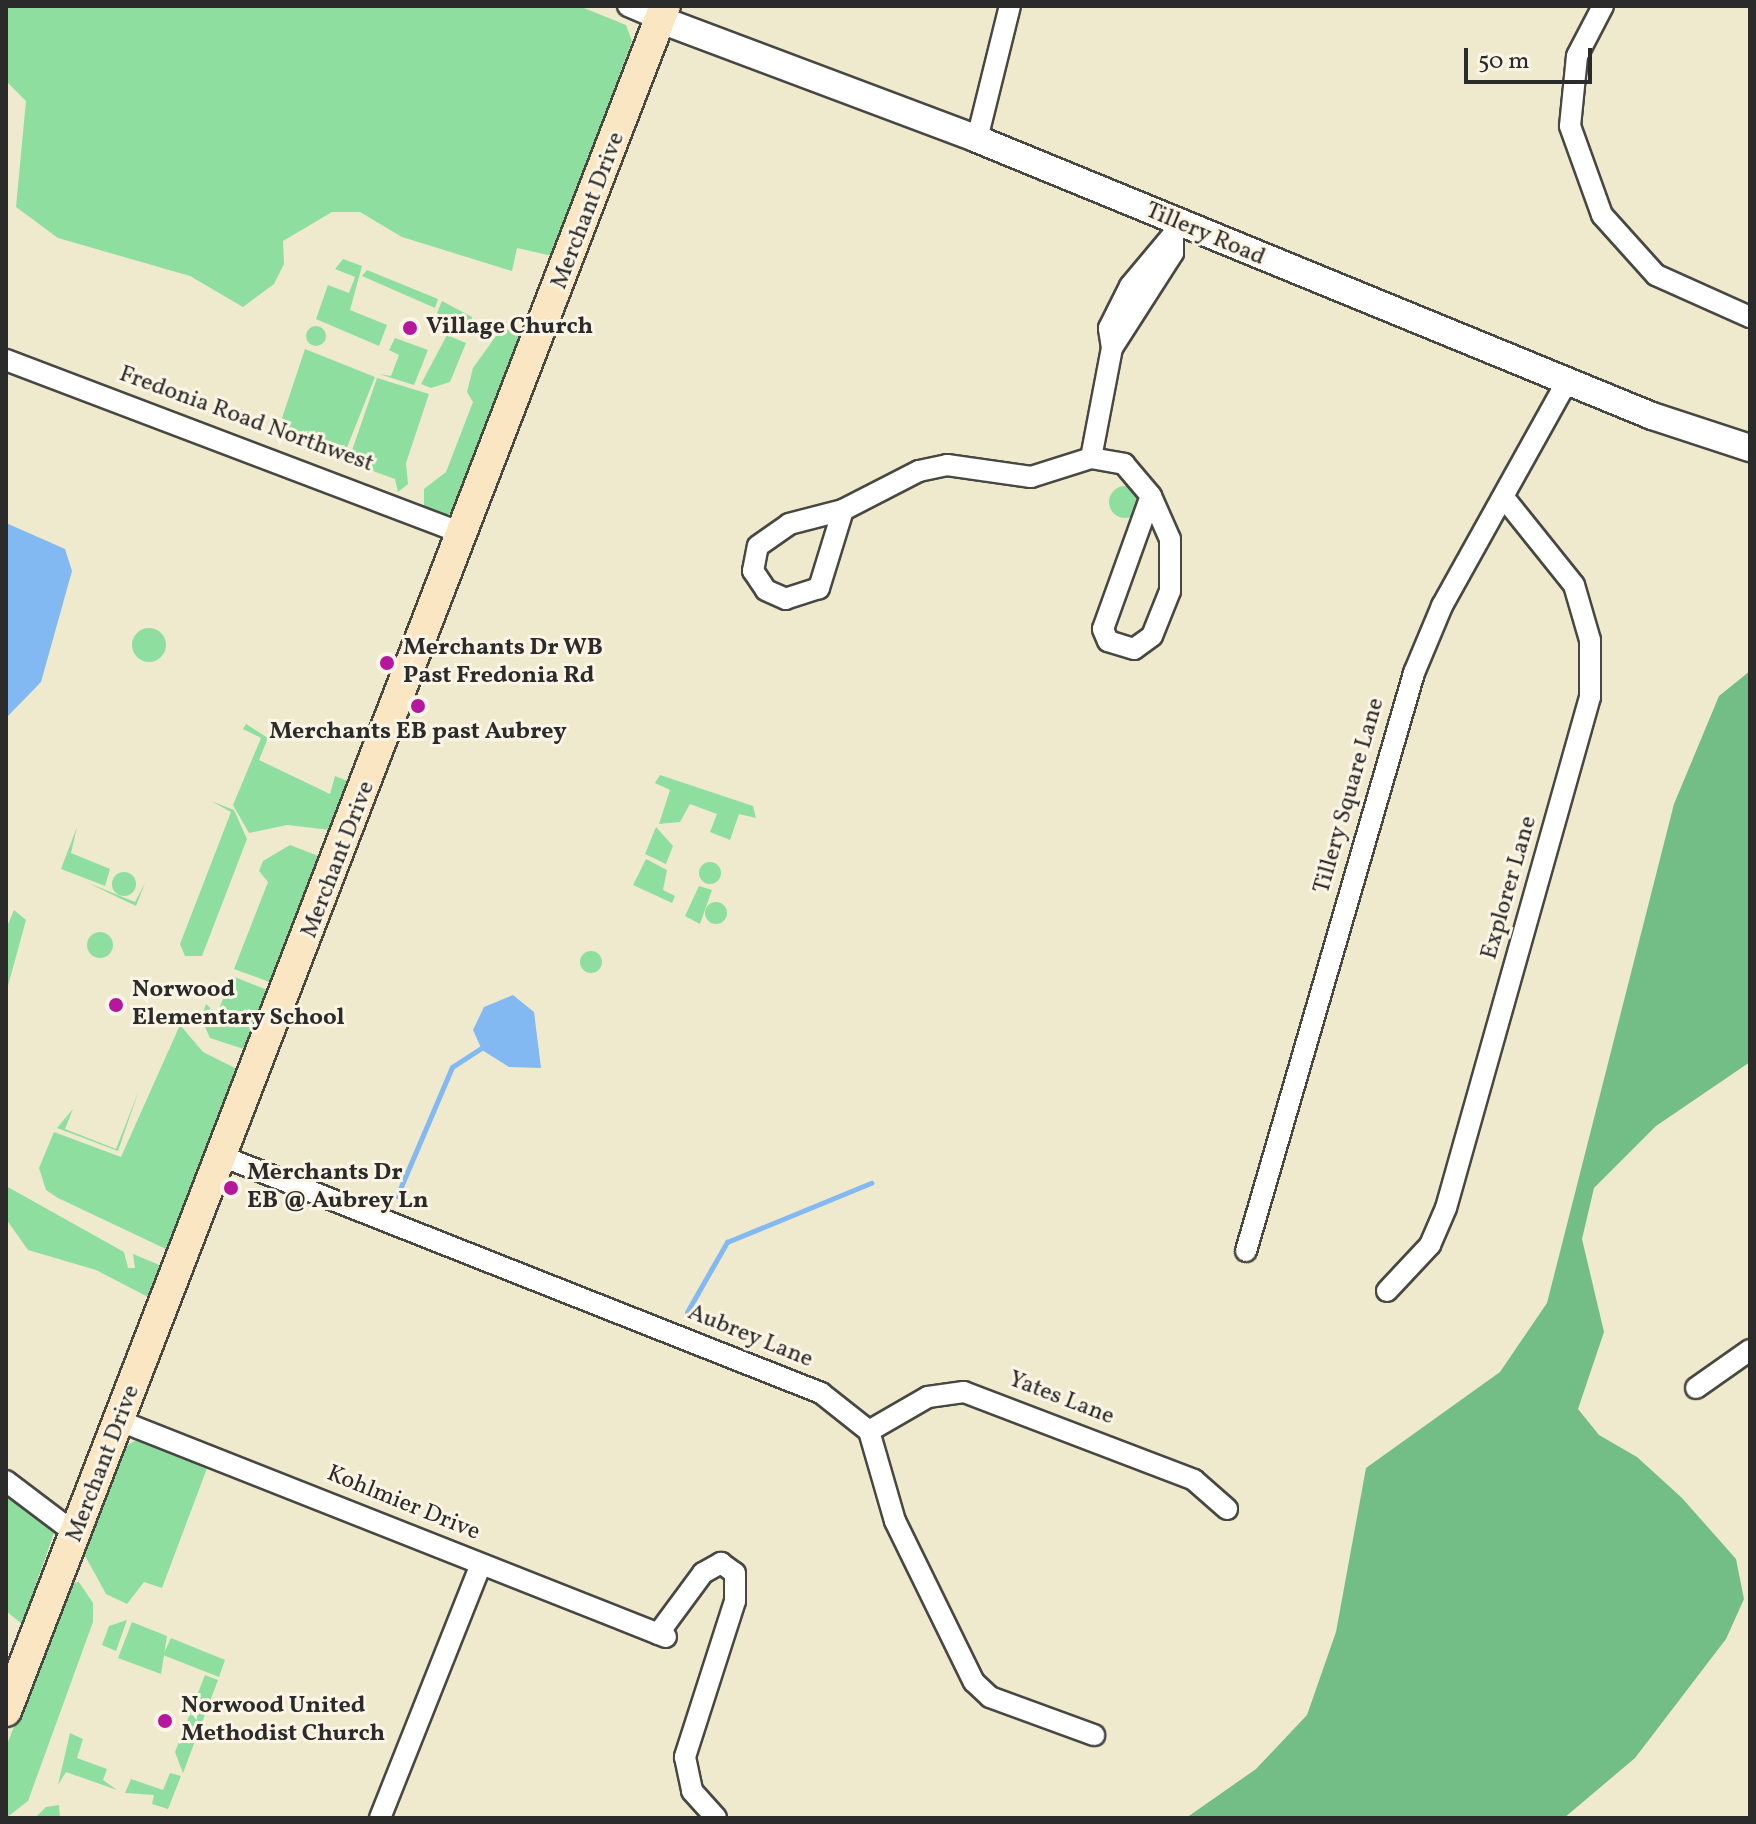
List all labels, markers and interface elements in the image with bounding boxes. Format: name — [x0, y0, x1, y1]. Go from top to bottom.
scale bar — [1468, 32, 1596, 82]
text: 50 m — [1478, 45, 1530, 79]
street label: Merchant Drive — [546, 128, 632, 294]
street label: Tillery Road — [1141, 197, 1269, 273]
place label: Village Church — [426, 314, 593, 342]
marker: Village Church — [401, 319, 419, 337]
street label: Fredonia Road Northwest — [115, 361, 377, 479]
place label: Merchants Dr WB Past Fredonia Rd — [403, 635, 603, 691]
marker: Merchants Dr WB Past Fredonia Rd — [378, 654, 396, 672]
street label: Tillery Square Lane — [1308, 695, 1392, 897]
marker: Merchants EB past Aubrey — [409, 697, 427, 715]
place label: Merchants EB past Aubrey — [269, 719, 567, 747]
street label: Merchant Drive — [296, 777, 382, 943]
street label: Explorer Lane — [1476, 813, 1544, 963]
place label: Norwood Elementary School — [132, 977, 345, 1033]
marker: Norwood Elementary School — [107, 996, 125, 1014]
place label: Merchants Dr EB @ Aubrey Ln — [247, 1160, 429, 1216]
marker: Merchants Dr EB @ Aubrey Ln — [222, 1179, 240, 1197]
street label: Aubrey Lane — [683, 1299, 817, 1375]
street label: Yates Lane — [1004, 1366, 1118, 1432]
street label: Merchant Drive — [61, 1381, 147, 1547]
street label: Kohlmier Drive — [322, 1460, 484, 1548]
place label: Norwood United Methodist Church — [181, 1693, 385, 1749]
marker: Norwood United Methodist Church — [156, 1712, 174, 1730]

